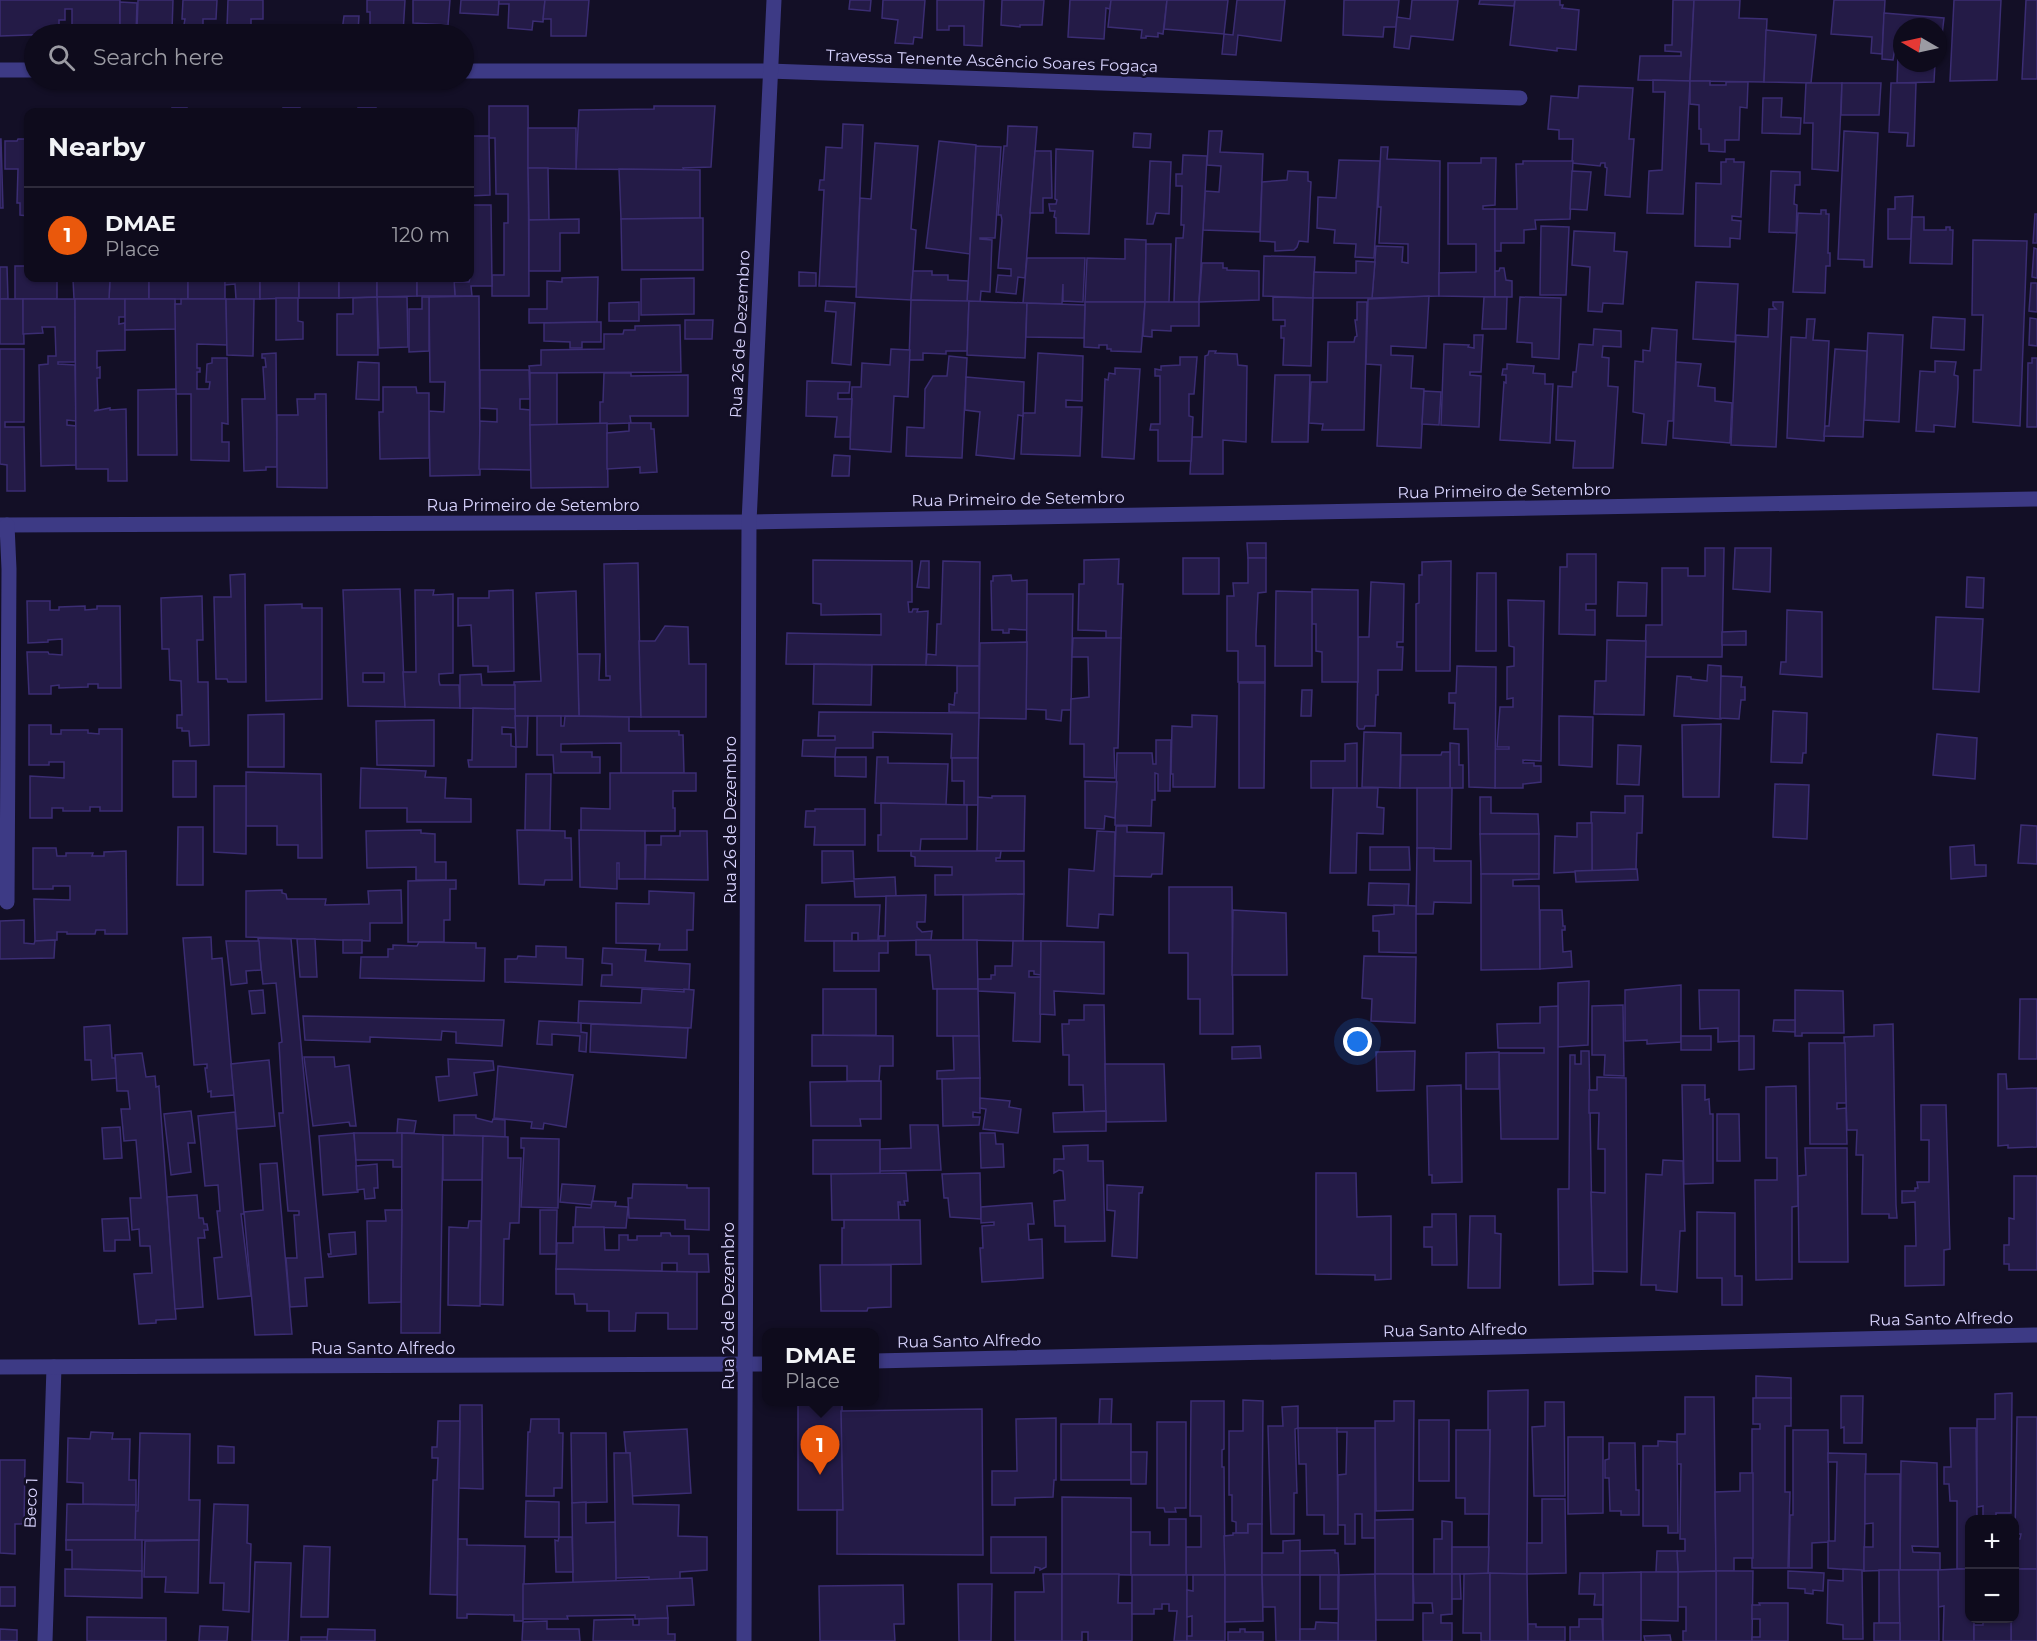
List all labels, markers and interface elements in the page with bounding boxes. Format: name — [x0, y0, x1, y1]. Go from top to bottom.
north arrow — [1893, 18, 1947, 72]
search box — [24, 24, 474, 90]
icon: search — [45, 41, 78, 74]
text: Search here — [93, 44, 224, 71]
street label: Travessa Tenente Ascêncio Soares Fogaça — [826, 46, 1158, 76]
text: Nearby — [48, 131, 145, 163]
text: DMAE — [105, 210, 176, 237]
text: 1 — [64, 223, 71, 247]
text: 120 m — [392, 223, 450, 247]
text: Place — [105, 237, 160, 261]
street label: Rua 26 de Dezembro — [726, 250, 754, 418]
street label: Rua Primeiro de Setembro — [1397, 480, 1611, 502]
street label: Rua Primeiro de Setembro — [911, 488, 1125, 510]
street label: Rua Primeiro de Setembro — [426, 496, 640, 515]
street label: Rua 26 de Dezembro — [721, 736, 740, 904]
your location — [1343, 1027, 1372, 1056]
street label: Rua 26 de Dezembro — [719, 1222, 738, 1390]
street label: Rua Santo Alfredo — [1869, 1308, 2013, 1330]
street label: Rua Santo Alfredo — [1383, 1319, 1527, 1341]
popup — [762, 1328, 879, 1406]
street label: Rua Santo Alfredo — [897, 1330, 1041, 1352]
street label: Rua Santo Alfredo — [311, 1339, 455, 1358]
text: DMAE — [785, 1342, 856, 1369]
text: Place — [785, 1369, 840, 1393]
pin: 1 — [800, 1426, 840, 1475]
street label: Beco 1 — [21, 1477, 41, 1529]
map controls — [1965, 1515, 2019, 1623]
button: + — [1965, 1515, 2019, 1569]
button: − — [1965, 1569, 2019, 1623]

